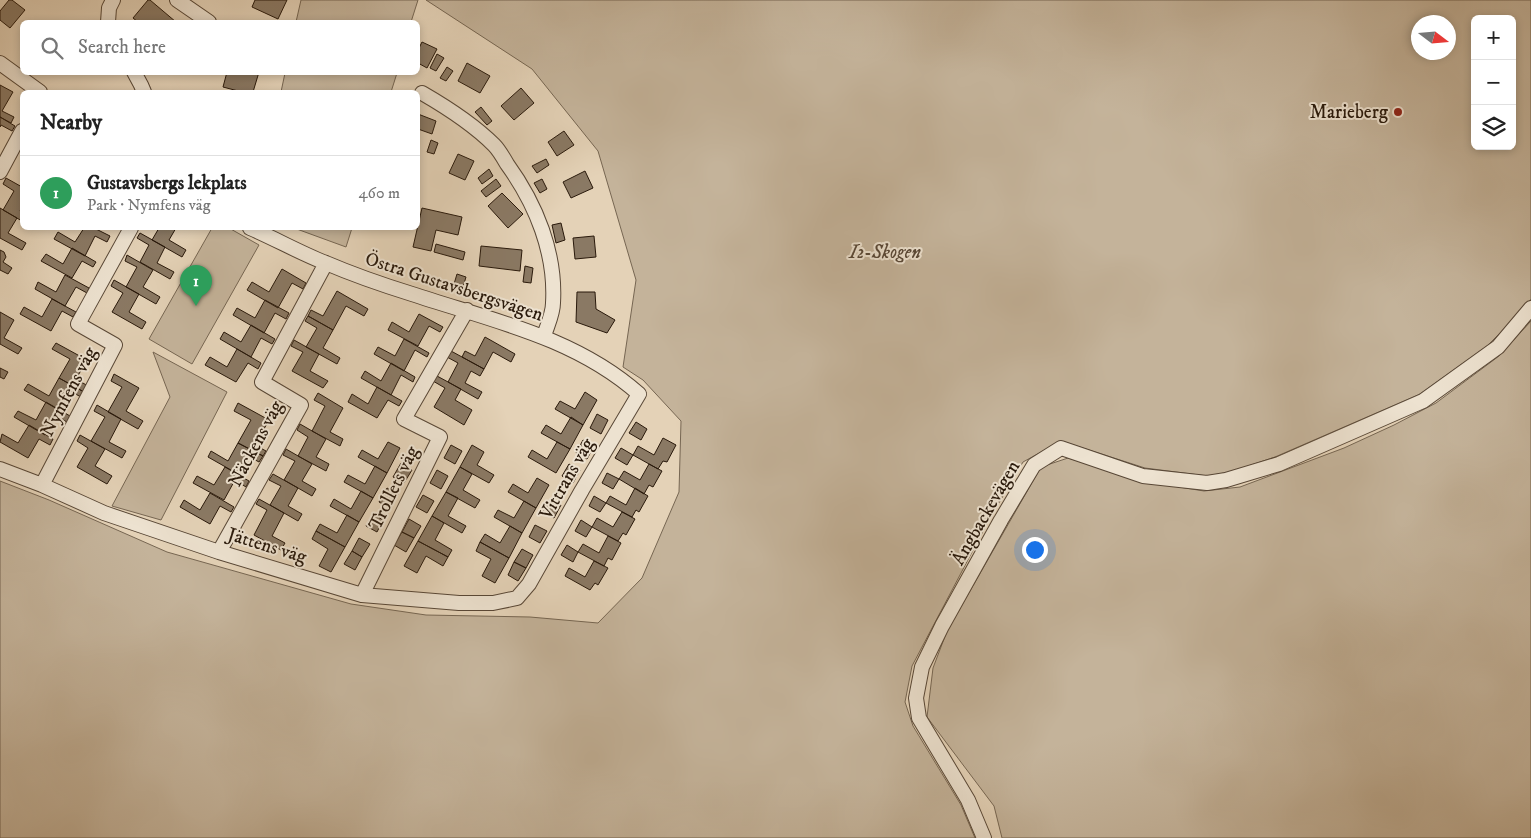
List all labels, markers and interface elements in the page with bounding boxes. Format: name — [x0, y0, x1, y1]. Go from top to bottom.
north arrow — [1411, 15, 1456, 60]
map controls — [1471, 15, 1516, 150]
button: + — [1471, 15, 1516, 60]
search box — [20, 20, 420, 75]
icon: search — [38, 34, 66, 62]
text: Search here — [78, 36, 166, 59]
button: − — [1471, 60, 1516, 105]
place label: Marieberg — [1310, 101, 1389, 124]
button: layers — [1471, 105, 1516, 150]
marker: Marieberg — [1392, 106, 1404, 118]
text: Nearby — [40, 110, 102, 136]
text: Gustavsbergs lekplats — [87, 172, 247, 195]
text: 1 — [53, 183, 59, 203]
text: 460 m — [358, 183, 400, 203]
text: Park · Nymfens väg — [87, 195, 210, 215]
park label: I2-Skogen — [848, 241, 921, 264]
street label: Östra Gustavsbergsvägen — [362, 246, 546, 327]
pin: 1 — [180, 265, 212, 306]
street label: Nymfens väg — [36, 343, 103, 441]
street label: Näckens väg — [224, 396, 289, 491]
street label: Vittrans väg — [534, 434, 600, 525]
street label: Trollets väg — [364, 442, 424, 534]
street label: Ängbackevägen — [946, 456, 1025, 569]
street label: Jättens väg — [223, 522, 310, 569]
your location — [1022, 537, 1048, 563]

